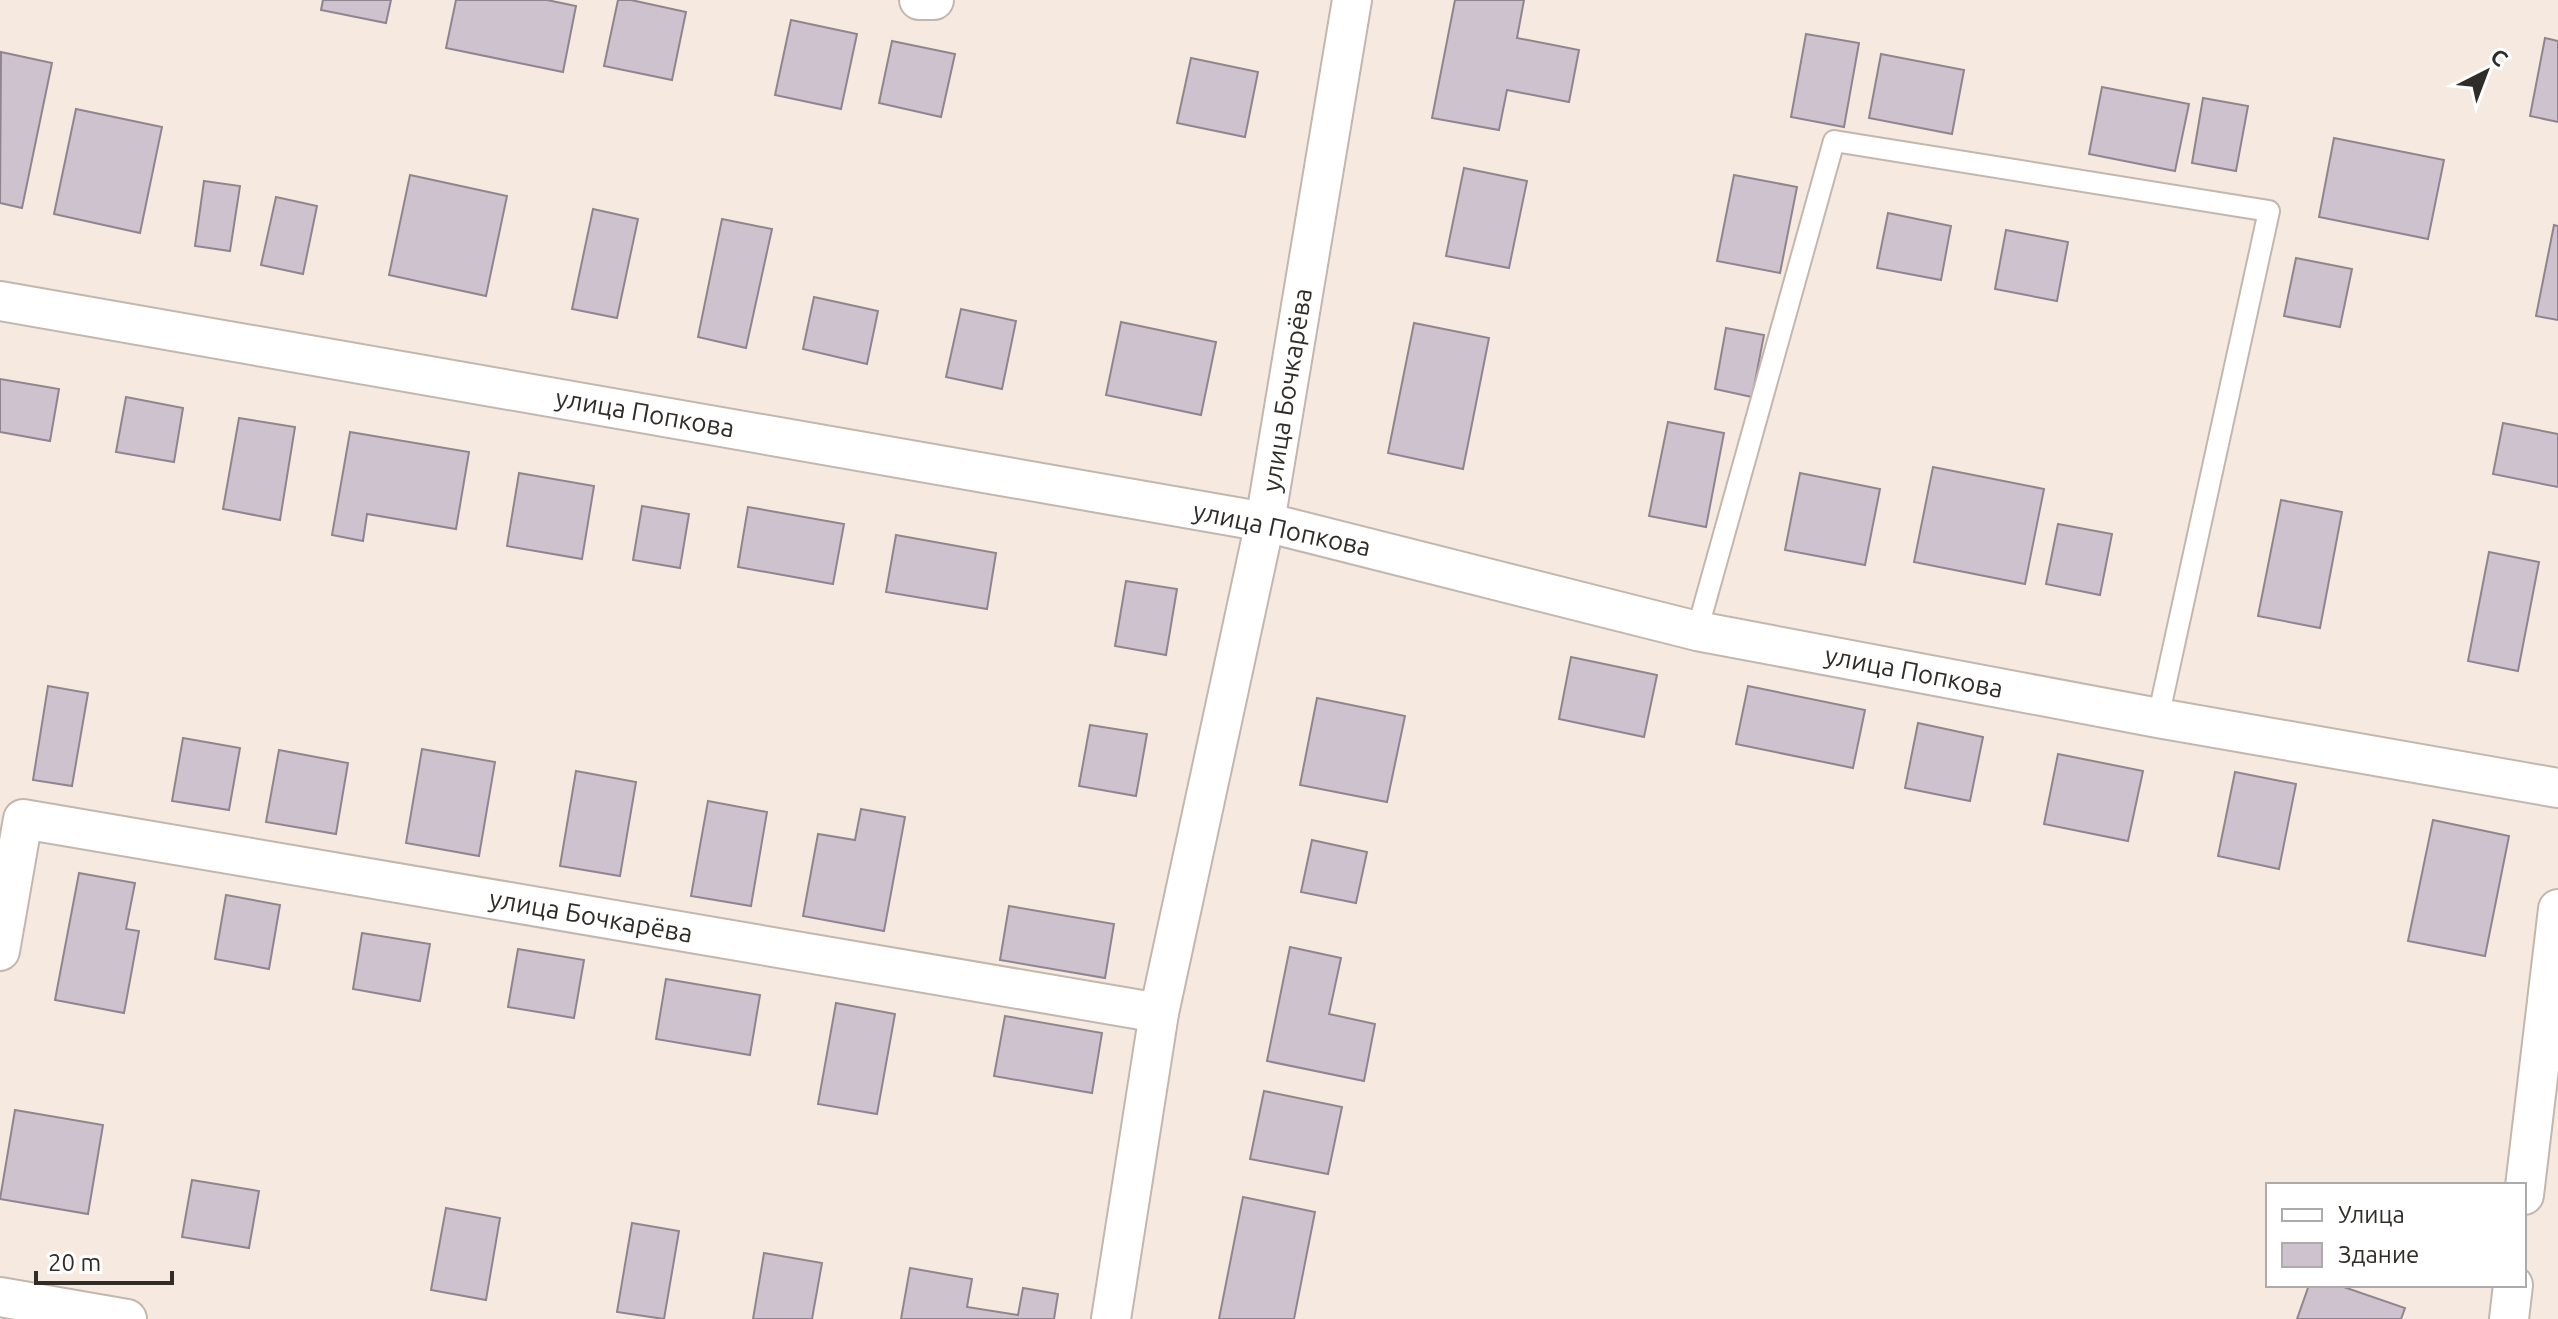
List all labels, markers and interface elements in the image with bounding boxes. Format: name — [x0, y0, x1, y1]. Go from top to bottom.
north arrow — [2446, 32, 2526, 112]
text: С — [2486, 43, 2513, 71]
street label: улица Бочкарёва — [1256, 286, 1317, 494]
street label: улица Попкова — [553, 383, 737, 443]
street label: улица Попкова — [1191, 496, 1374, 562]
street label: улица Попкова — [1822, 640, 2006, 703]
street label: улица Бочкарёва — [487, 883, 695, 948]
legend — [2266, 1183, 2526, 1287]
text: Улица — [2338, 1201, 2405, 1228]
scale bar — [36, 1235, 172, 1285]
text: Здание — [2338, 1241, 2419, 1268]
text: 20 m — [48, 1249, 101, 1276]

